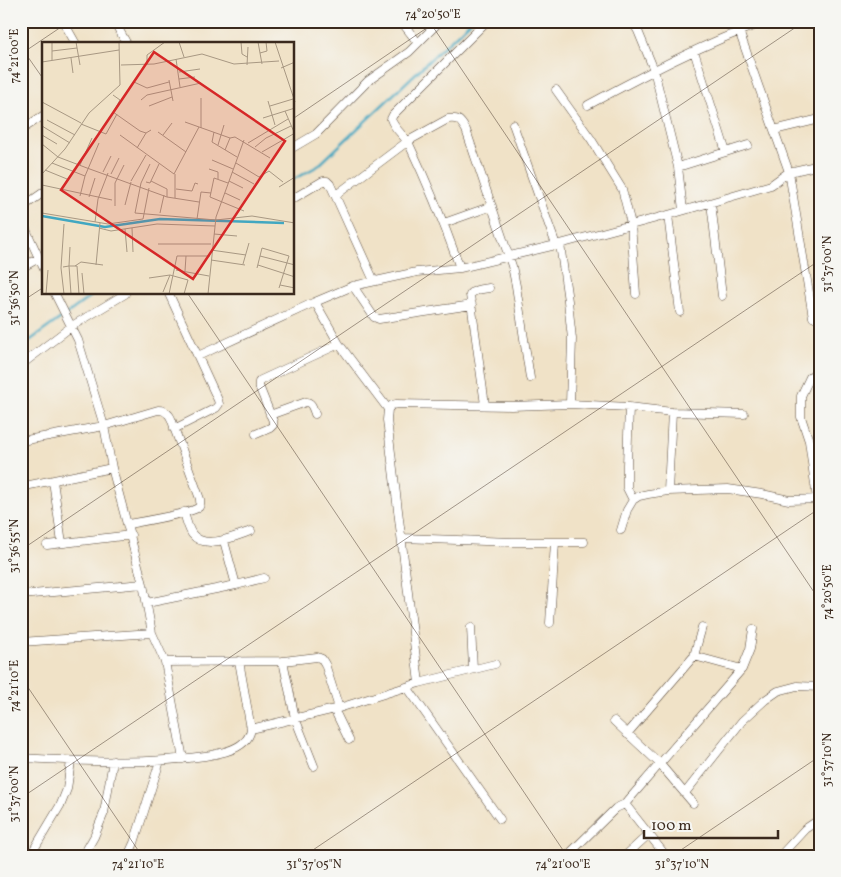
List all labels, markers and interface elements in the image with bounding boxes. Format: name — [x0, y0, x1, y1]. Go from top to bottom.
text: 74°20'50"E — [405, 7, 461, 23]
text: 74°21'00"E — [7, 29, 23, 83]
inset map — [42, 42, 295, 295]
text: 31°37'00"N — [820, 235, 836, 292]
text: 31°36'50"N — [7, 270, 23, 326]
text: 31°36'55"N — [7, 519, 23, 573]
text: 74°20'50"E — [820, 564, 836, 620]
text: 74°21'10"E — [7, 660, 23, 712]
text: 31°37'10"N — [820, 733, 836, 787]
text: 31°37'00"N — [7, 765, 23, 822]
scale bar — [644, 807, 777, 839]
text: 100 m — [651, 816, 691, 837]
text: 74°21'10"E — [112, 857, 164, 873]
text: 31°37'05"N — [286, 857, 342, 873]
text: 74°21'00"E — [536, 857, 590, 873]
text: 31°37'10"N — [655, 857, 709, 873]

